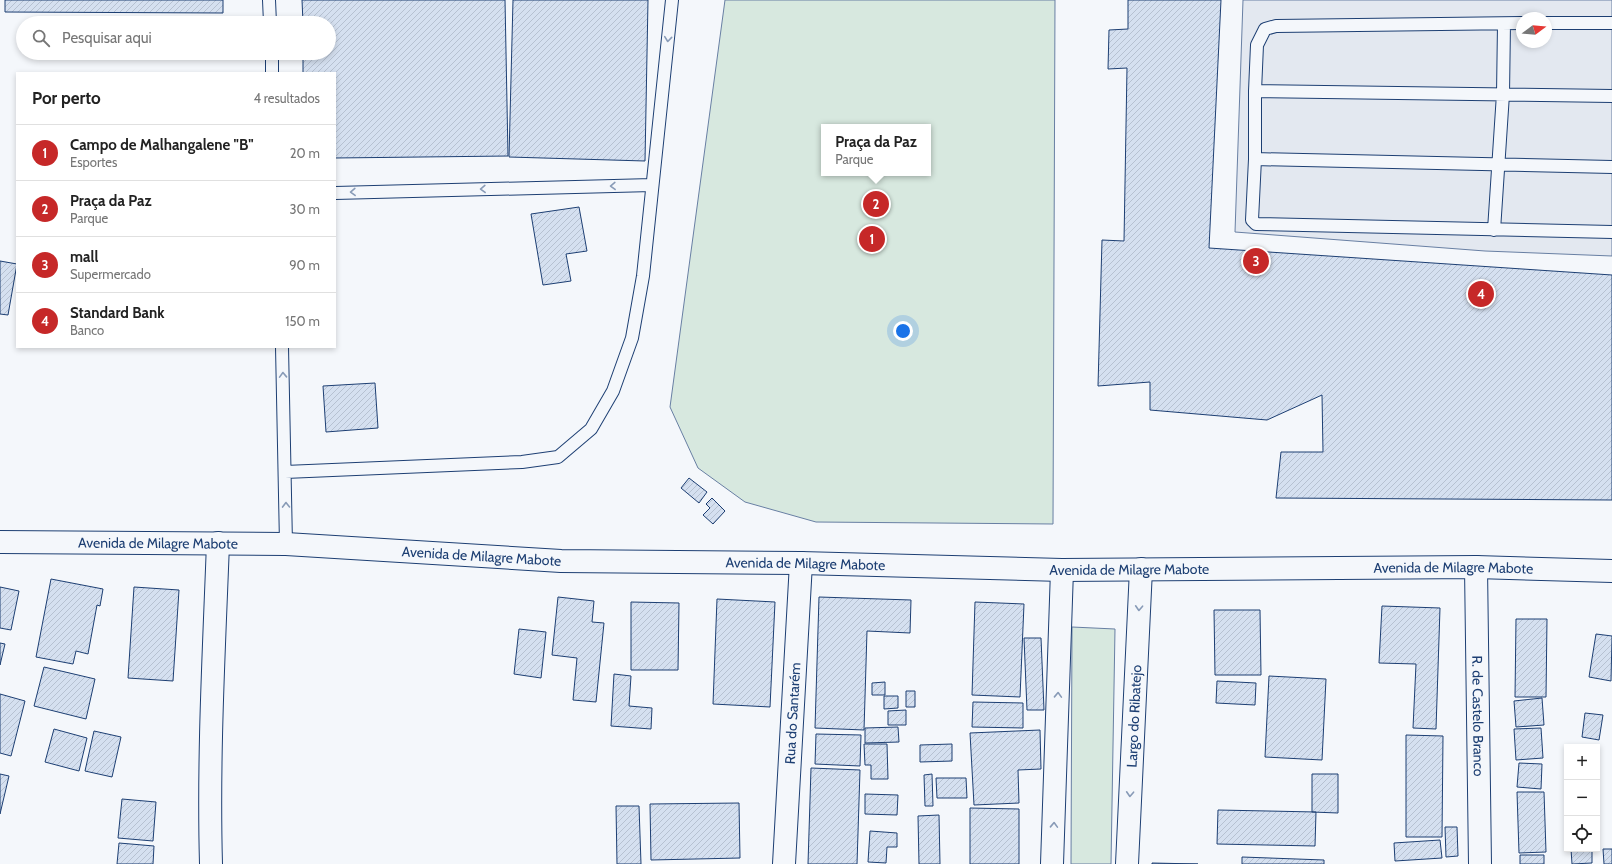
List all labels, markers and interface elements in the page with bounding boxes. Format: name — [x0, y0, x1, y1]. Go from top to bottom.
north arrow — [1516, 12, 1552, 48]
search box — [16, 16, 336, 60]
icon: search — [30, 27, 52, 49]
text: Pesquisar aqui — [62, 29, 152, 47]
one-way arrow — [664, 36, 673, 42]
text: Por perto — [32, 88, 101, 108]
text: 4 resultados — [253, 90, 320, 106]
popup — [821, 124, 931, 176]
text: Praça da Paz — [835, 133, 917, 151]
text: Campo de Malhangalene "B" — [70, 136, 254, 154]
text: 1 — [43, 145, 47, 161]
text: 20 m — [290, 145, 320, 161]
text: Parque — [835, 151, 873, 167]
text: Esportes — [70, 154, 117, 170]
one-way arrow — [610, 181, 616, 190]
one-way arrow — [480, 185, 486, 193]
one-way arrow — [350, 188, 356, 197]
pin: 2 — [863, 189, 889, 219]
text: Praça da Paz — [70, 192, 152, 210]
text: 2 — [42, 201, 48, 217]
text: 30 m — [290, 201, 320, 217]
text: Parque — [70, 210, 108, 226]
pin: 1 — [859, 224, 885, 254]
pin: 3 — [1243, 246, 1269, 276]
text: mall — [70, 248, 98, 266]
text: 3 — [41, 257, 49, 273]
text: 90 m — [289, 257, 320, 273]
text: Supermercado — [70, 266, 151, 282]
pin: 4 — [1468, 279, 1494, 309]
text: Standard Bank — [70, 304, 165, 322]
text: 4 — [41, 313, 49, 329]
text: 150 m — [285, 313, 320, 329]
your location — [893, 321, 913, 341]
text: Banco — [70, 322, 104, 338]
one-way arrow — [279, 372, 287, 378]
one-way arrow — [282, 502, 290, 508]
street label: Avenida de Milagre Mabote — [78, 534, 238, 553]
street label: Avenida de Milagre Mabote — [401, 542, 562, 570]
street label: Avenida de Milagre Mabote — [726, 553, 886, 574]
street label: Avenida de Milagre Mabote — [1373, 558, 1533, 578]
street label: Avenida de Milagre Mabote — [1049, 560, 1209, 579]
one-way arrow — [1135, 605, 1144, 611]
street label: R. de Castelo Branco — [1468, 655, 1488, 777]
street label: Rua do Santarém — [781, 662, 804, 765]
street label: Largo do Ribatejo — [1123, 664, 1145, 768]
one-way arrow — [1054, 692, 1062, 698]
map controls — [1564, 744, 1600, 852]
button: + — [1564, 744, 1600, 780]
button: − — [1564, 780, 1600, 816]
one-way arrow — [1126, 791, 1134, 797]
button: locate — [1564, 816, 1600, 852]
one-way arrow — [1049, 822, 1058, 828]

